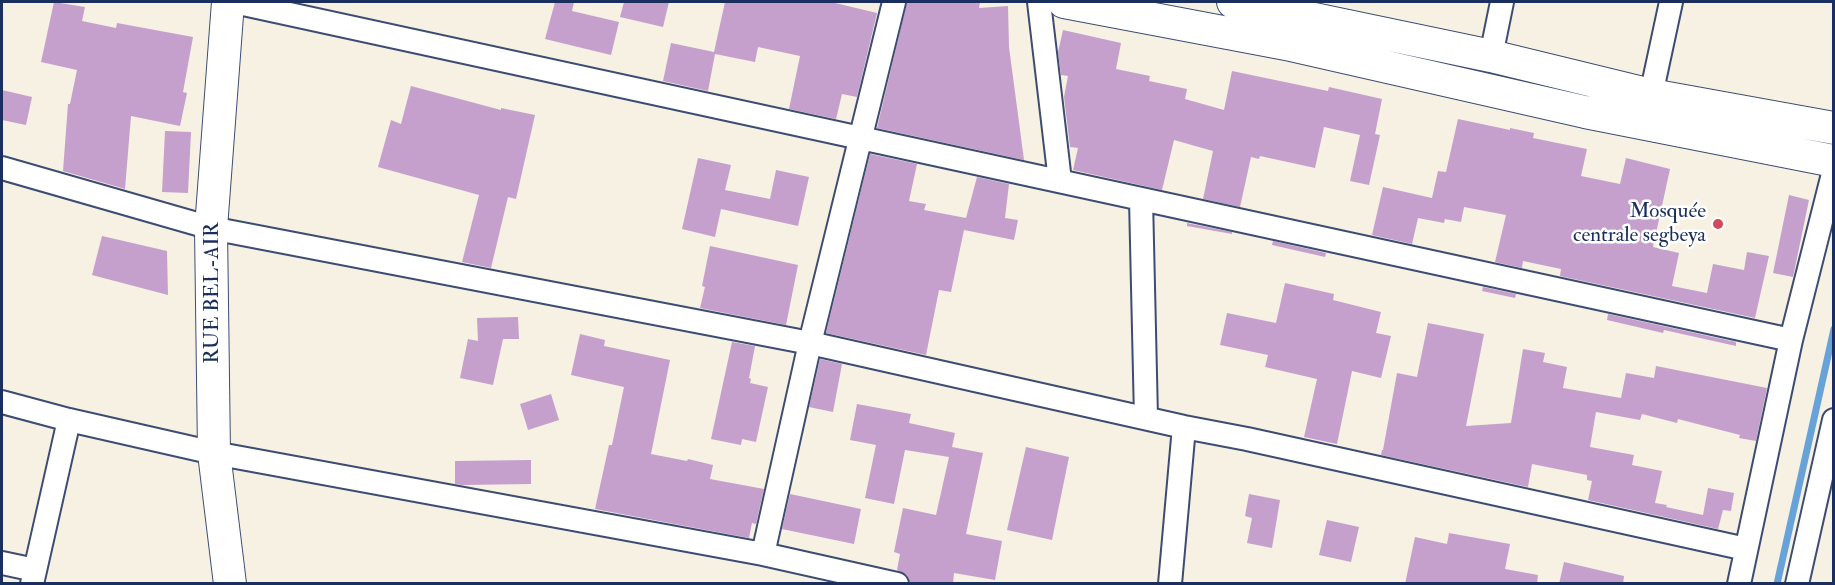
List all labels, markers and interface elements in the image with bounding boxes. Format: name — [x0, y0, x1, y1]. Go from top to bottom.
place label: Mosquée centrale segbeya — [1573, 199, 1706, 249]
marker: Mosquée centrale segbeya — [1711, 217, 1725, 231]
street label: RUE BEL-AIR — [200, 222, 226, 364]

